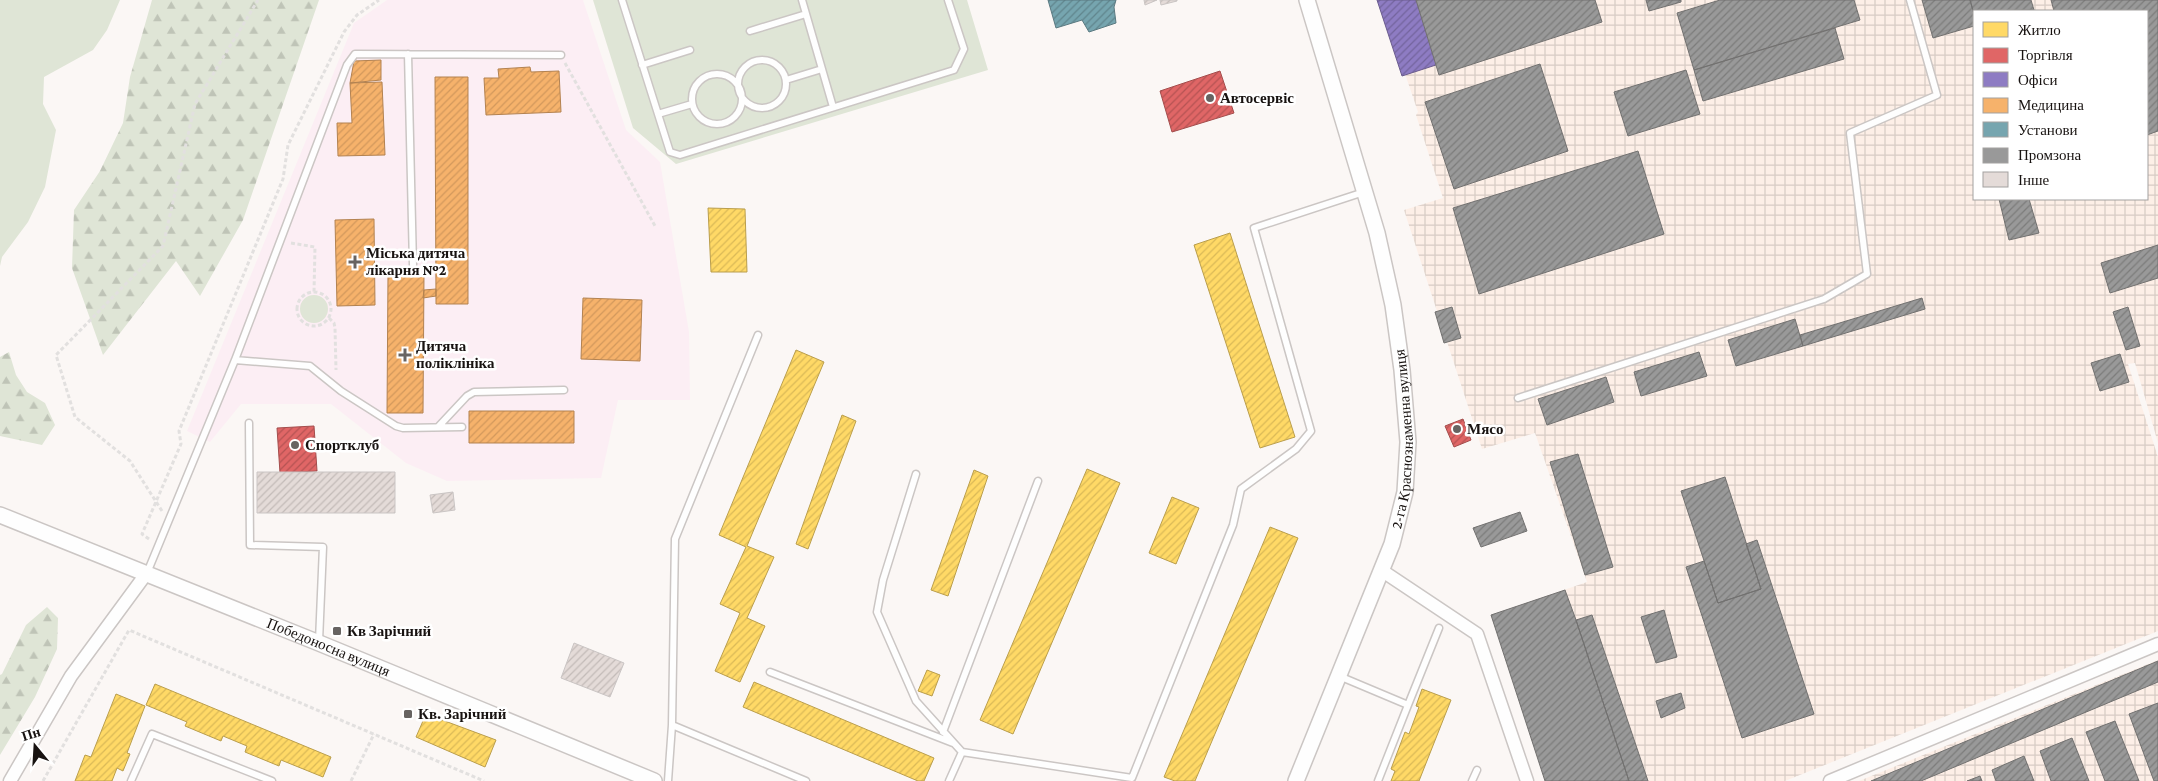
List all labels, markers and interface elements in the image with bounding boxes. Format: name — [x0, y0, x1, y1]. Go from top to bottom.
legend — [1973, 10, 2148, 200]
text: Житло — [2018, 22, 2061, 38]
text: Торгівля — [2018, 47, 2073, 63]
text: Офіси — [2018, 72, 2057, 88]
place label: Автосервіс — [1220, 90, 1294, 106]
marker: Автосервіс — [1204, 92, 1216, 104]
text: Медицина — [2018, 97, 2084, 113]
text: Установи — [2018, 122, 2078, 138]
text: Промзона — [2018, 147, 2081, 163]
text: Інше — [2018, 172, 2050, 188]
place label: Міська дитяча лікарня №2 — [366, 245, 466, 278]
marker: Міська дитяча лікарня №2 — [348, 255, 362, 269]
place label: Дитяча поліклініка — [416, 338, 495, 371]
marker: Дитяча поліклініка — [398, 348, 412, 362]
street label: 2-га Краснознаменна вулиця — [1388, 348, 1416, 531]
place label: Мясо — [1467, 421, 1503, 437]
marker: Мясо — [1451, 423, 1463, 435]
place label: Спортклуб — [305, 437, 379, 453]
marker: Спортклуб — [289, 439, 301, 451]
street label: Победоносна вулиця — [265, 615, 392, 679]
place label: Кв Зарічний — [347, 623, 432, 639]
marker: Кв Зарічний — [331, 625, 343, 637]
place label: Кв. Зарічний — [418, 706, 507, 722]
marker: Кв. Зарічний — [402, 708, 414, 720]
north arrow — [10, 721, 60, 771]
text: Пн — [19, 723, 42, 744]

